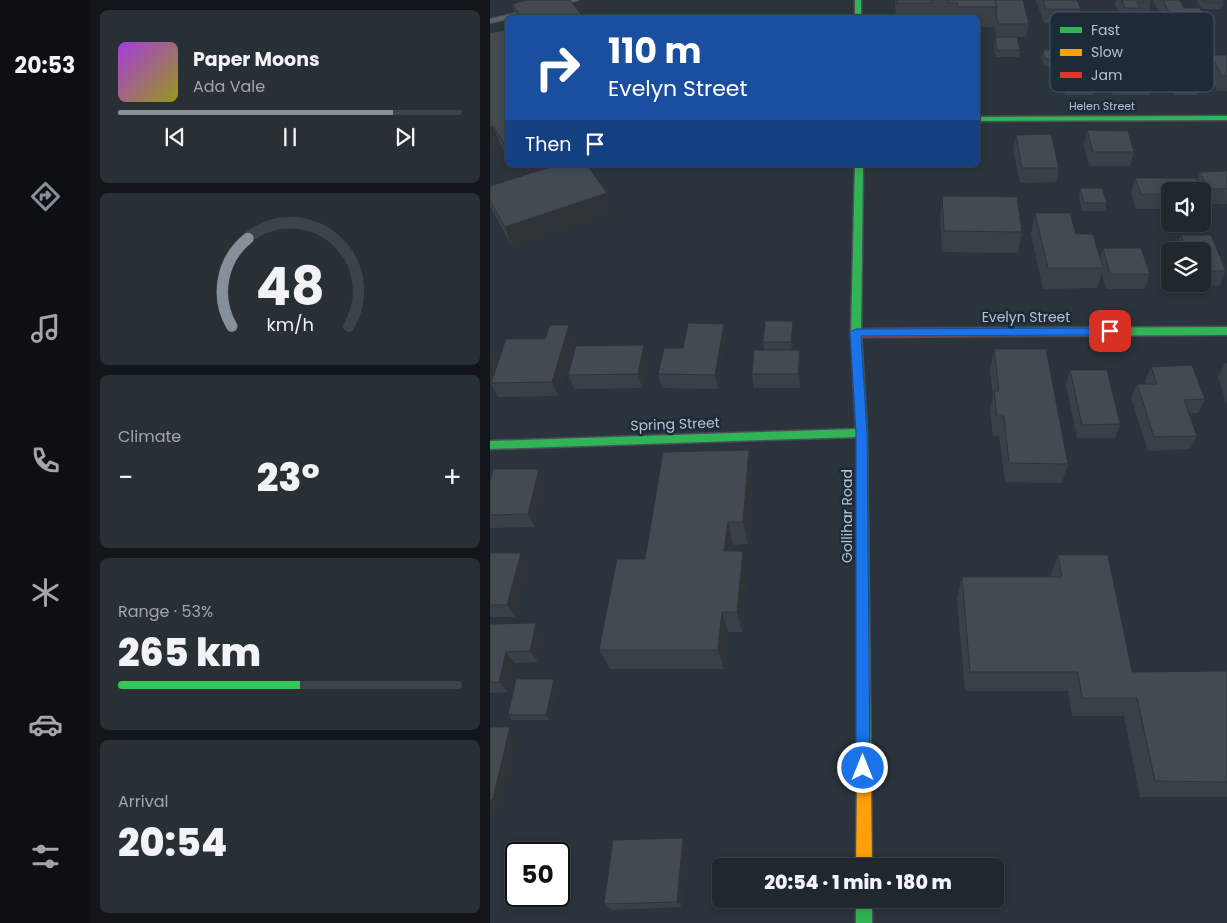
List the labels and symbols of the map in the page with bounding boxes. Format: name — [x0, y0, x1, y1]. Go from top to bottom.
legend — [1050, 12, 1214, 92]
text: Fast — [1091, 20, 1120, 40]
text: Slow — [1091, 42, 1124, 62]
text: Jam — [1091, 65, 1122, 85]
street label: Helen Street — [1069, 98, 1135, 114]
street label: Evelyn Street — [982, 307, 1070, 327]
pin — [1089, 310, 1131, 352]
street label: Spring Street — [630, 412, 720, 436]
street label: Gollihar Road — [837, 469, 857, 563]
position arrow — [836, 741, 888, 793]
speed limit sign: 50 — [505, 842, 570, 907]

